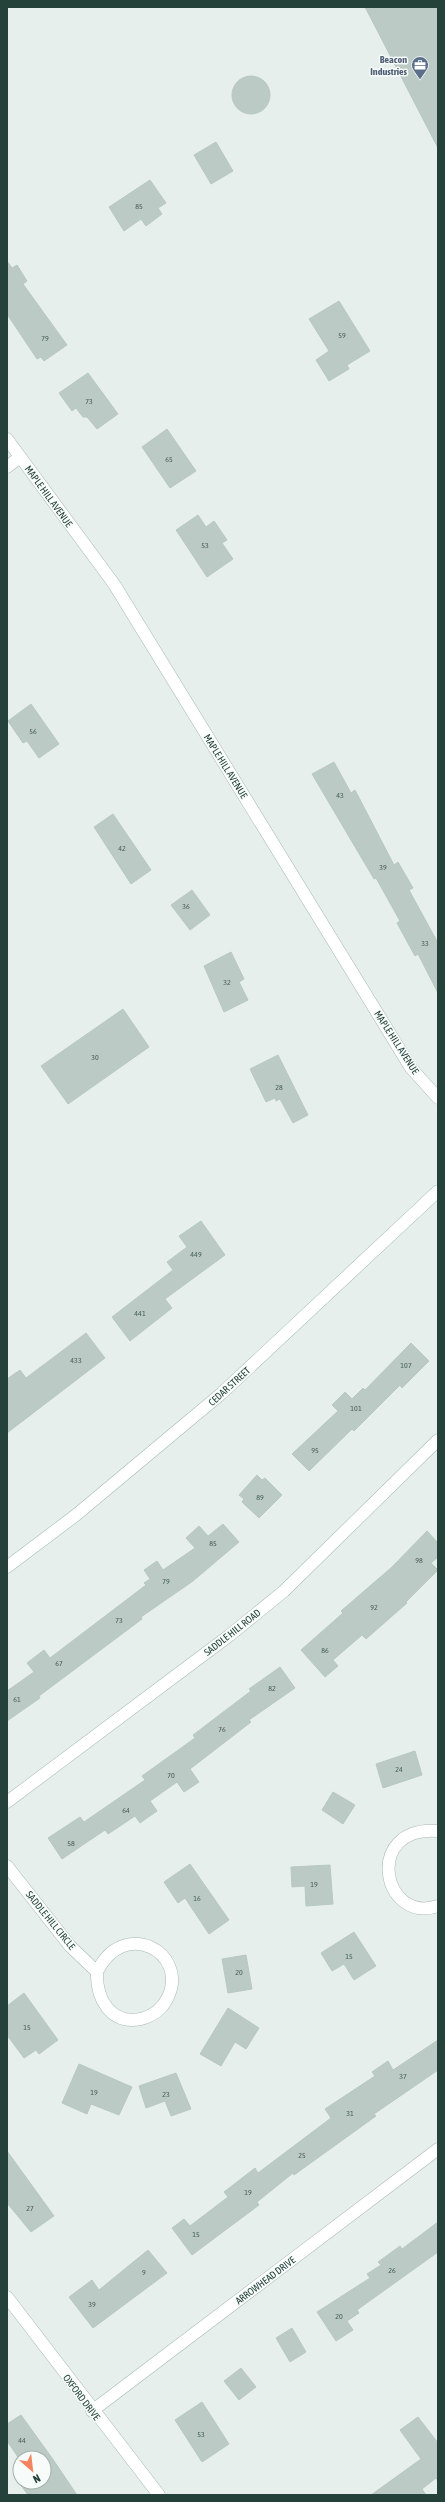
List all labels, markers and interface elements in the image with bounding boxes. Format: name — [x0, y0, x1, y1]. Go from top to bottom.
place label: Beacon Industries — [370, 54, 407, 77]
office icon: Beacon Industries — [410, 55, 430, 80]
house number: 85 — [135, 202, 143, 211]
house number: 59 — [338, 331, 346, 340]
house number: 79 — [41, 334, 49, 343]
house number: 73 — [85, 397, 93, 406]
house number: 65 — [165, 455, 173, 464]
street label: MAPLE HILL AVENUE — [23, 463, 75, 530]
house number: 53 — [201, 541, 209, 550]
house number: 56 — [29, 727, 37, 736]
street label: MAPLE HILL AVENUE — [201, 732, 250, 801]
house number: 43 — [336, 791, 344, 800]
house number: 42 — [118, 844, 126, 853]
house number: 39 — [379, 863, 387, 872]
house number: 36 — [182, 902, 190, 911]
house number: 33 — [421, 939, 429, 948]
house number: 32 — [223, 978, 231, 987]
street label: MAPLE HILL AVENUE — [372, 1009, 422, 1077]
house number: 30 — [91, 1053, 99, 1062]
house number: 28 — [275, 1083, 283, 1092]
house number: 449 — [190, 1250, 202, 1259]
house number: 441 — [134, 1309, 146, 1318]
house number: 433 — [70, 1356, 82, 1365]
house number: 107 — [400, 1361, 412, 1370]
street label: CEDAR STREET — [206, 1364, 253, 1408]
house number: 101 — [350, 1404, 362, 1413]
house number: 95 — [311, 1446, 319, 1455]
house number: 89 — [256, 1493, 264, 1502]
house number: 85 — [209, 1539, 217, 1548]
house number: 98 — [415, 1556, 423, 1565]
house number: 79 — [162, 1577, 170, 1586]
house number: 92 — [370, 1603, 378, 1612]
street label: SADDLE HILL ROAD — [202, 1607, 263, 1658]
house number: 73 — [115, 1616, 123, 1625]
house number: 86 — [321, 1646, 329, 1655]
house number: 67 — [55, 1659, 63, 1668]
house number: 82 — [268, 1684, 276, 1693]
house number: 61 — [13, 1695, 21, 1704]
house number: 76 — [218, 1725, 226, 1734]
house number: 24 — [395, 1765, 403, 1774]
house number: 70 — [167, 1771, 175, 1780]
house number: 64 — [122, 1806, 130, 1815]
house number: 58 — [67, 1839, 75, 1848]
house number: 19 — [310, 1880, 318, 1889]
street label: SADDLE HILL CIRCLE — [24, 1889, 78, 1952]
house number: 16 — [193, 1894, 201, 1903]
house number: 15 — [345, 1952, 353, 1961]
house number: 20 — [235, 1968, 243, 1977]
house number: 15 — [23, 2023, 31, 2032]
house number: 37 — [399, 2072, 407, 2081]
house number: 19 — [90, 2088, 98, 2097]
house number: 23 — [162, 2090, 170, 2099]
house number: 31 — [346, 2109, 354, 2118]
house number: 25 — [298, 2151, 306, 2160]
house number: 19 — [244, 2188, 252, 2197]
house number: 27 — [26, 2204, 34, 2213]
house number: 15 — [192, 2230, 200, 2239]
street label: ARROWHEAD DRIVE — [233, 2254, 298, 2306]
house number: 26 — [388, 2266, 396, 2275]
house number: 9 — [142, 2268, 146, 2277]
house number: 39 — [88, 2300, 96, 2309]
house number: 20 — [335, 2312, 343, 2321]
street label: OXFORD DRIVE — [61, 2372, 103, 2423]
house number: 53 — [197, 2430, 205, 2439]
house number: 44 — [18, 2436, 26, 2445]
north arrow — [12, 2450, 52, 2490]
text: N — [31, 2472, 42, 2486]

